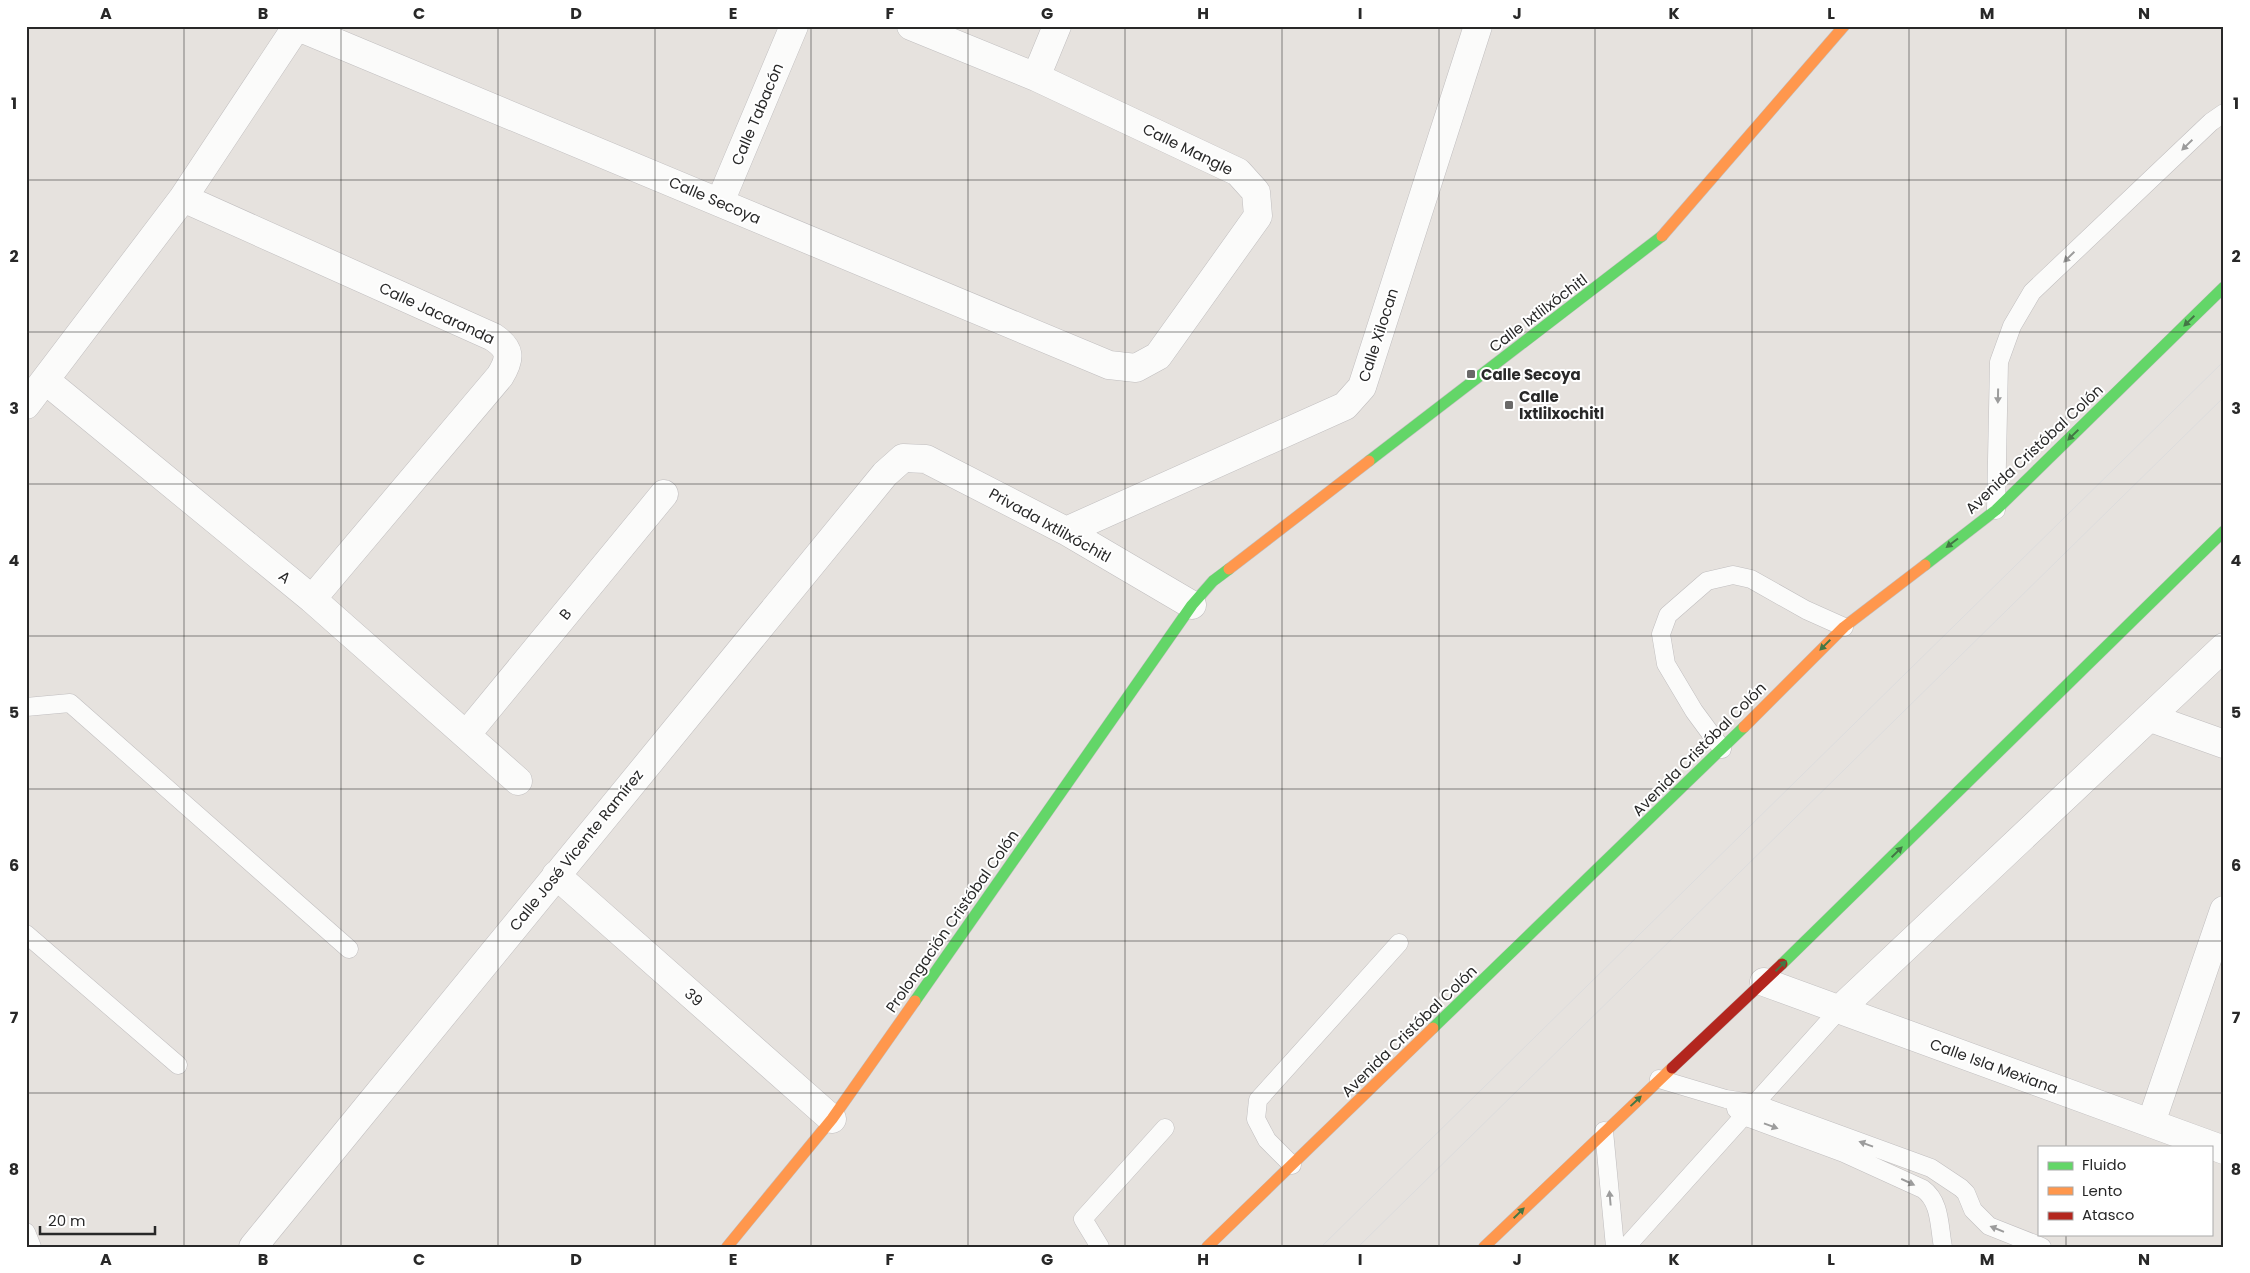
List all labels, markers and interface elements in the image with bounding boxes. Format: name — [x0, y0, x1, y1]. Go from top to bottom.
text: A — [100, 2, 112, 25]
text: B — [258, 2, 268, 25]
text: C — [413, 2, 425, 25]
text: D — [570, 2, 582, 25]
text: E — [729, 2, 737, 25]
text: F — [886, 2, 895, 25]
text: G — [1041, 2, 1053, 25]
text: H — [1197, 2, 1209, 25]
text: I — [1358, 2, 1362, 25]
text: J — [1512, 2, 1522, 25]
text: K — [1668, 2, 1680, 25]
text: L — [1827, 2, 1835, 25]
text: M — [1980, 2, 1994, 25]
text: N — [2138, 2, 2150, 25]
street label: Calle Tabacón — [726, 60, 788, 168]
text: 1 — [11, 92, 17, 115]
text: 1 — [2233, 92, 2239, 115]
street label: Calle Mangle — [1139, 118, 1237, 180]
one-way arrow — [2181, 139, 2193, 151]
street label: Calle Secoya — [666, 171, 764, 229]
text: 2 — [9, 245, 19, 268]
text: 2 — [2231, 245, 2241, 268]
one-way arrow — [2064, 251, 2076, 263]
street label: Calle Ixtlilxóchitl — [1484, 269, 1592, 357]
street label: Calle Jacaranda — [376, 277, 498, 349]
street label: Calle Xilocan — [1353, 285, 1403, 385]
one-way arrow — [2183, 315, 2195, 327]
place label: Calle Secoya — [1481, 364, 1581, 385]
marker: Calle Secoya — [1465, 368, 1477, 380]
street label: Avenida Cristóbal Colón — [1961, 380, 2107, 518]
place label: Calle Ixtlilxochitl — [1519, 386, 1604, 424]
one-way arrow — [1994, 388, 2002, 404]
text: 3 — [9, 397, 19, 420]
text: 3 — [2231, 397, 2241, 420]
marker: Calle Ixtlilxochitl — [1503, 399, 1515, 411]
one-way arrow — [2067, 429, 2079, 441]
street label: Privada Ixtlilxóchitl — [985, 483, 1115, 567]
one-way arrow — [1946, 538, 1959, 549]
text: 4 — [9, 549, 20, 572]
text: 4 — [2231, 549, 2242, 572]
street label: A — [274, 566, 296, 588]
street label: B — [554, 604, 576, 624]
one-way arrow — [1820, 639, 1832, 651]
street label: Avenida Cristóbal Colón — [1628, 678, 1770, 820]
text: 5 — [9, 701, 19, 724]
text: 5 — [2231, 701, 2241, 724]
street label: Calle José Vicente Ramírez — [504, 765, 648, 935]
street label: Prolongación Cristóbal Colón — [881, 825, 1023, 1017]
one-way arrow — [1891, 846, 1903, 858]
text: 6 — [9, 854, 19, 877]
text: 6 — [2231, 854, 2241, 877]
one-way arrow — [1775, 960, 1787, 972]
street label: Avenida Cristóbal Colón — [1337, 961, 1481, 1101]
street label: 39 — [680, 983, 708, 1011]
text: 7 — [10, 1006, 19, 1029]
text: 7 — [2232, 1006, 2241, 1029]
street label: Calle Isla Mexiana — [1927, 1033, 2061, 1099]
one-way arrow — [1630, 1095, 1642, 1107]
one-way arrow — [1764, 1123, 1779, 1130]
one-way arrow — [1858, 1139, 1873, 1147]
legend — [2038, 1146, 2212, 1236]
text: Fluido — [2082, 1154, 2126, 1175]
text: 8 — [9, 1158, 19, 1181]
text: 8 — [2231, 1158, 2241, 1181]
one-way arrow — [1901, 1179, 1915, 1187]
text: Lento — [2082, 1180, 2122, 1201]
one-way arrow — [1606, 1190, 1614, 1206]
scale bar — [40, 1203, 155, 1235]
text: Atasco — [2082, 1204, 2134, 1225]
one-way arrow — [1513, 1207, 1525, 1219]
text: 20 m — [48, 1210, 86, 1231]
one-way arrow — [1989, 1225, 2004, 1233]
text: A — [100, 1248, 112, 1271]
text: B — [258, 1248, 268, 1271]
text: C — [413, 1248, 425, 1271]
text: D — [570, 1248, 582, 1271]
text: E — [729, 1248, 737, 1271]
text: F — [886, 1248, 895, 1271]
text: G — [1041, 1248, 1053, 1271]
text: H — [1197, 1248, 1209, 1271]
text: I — [1358, 1248, 1362, 1271]
text: J — [1512, 1248, 1522, 1271]
text: K — [1668, 1248, 1680, 1271]
text: L — [1827, 1248, 1835, 1271]
text: M — [1980, 1248, 1994, 1271]
text: N — [2138, 1248, 2150, 1271]

